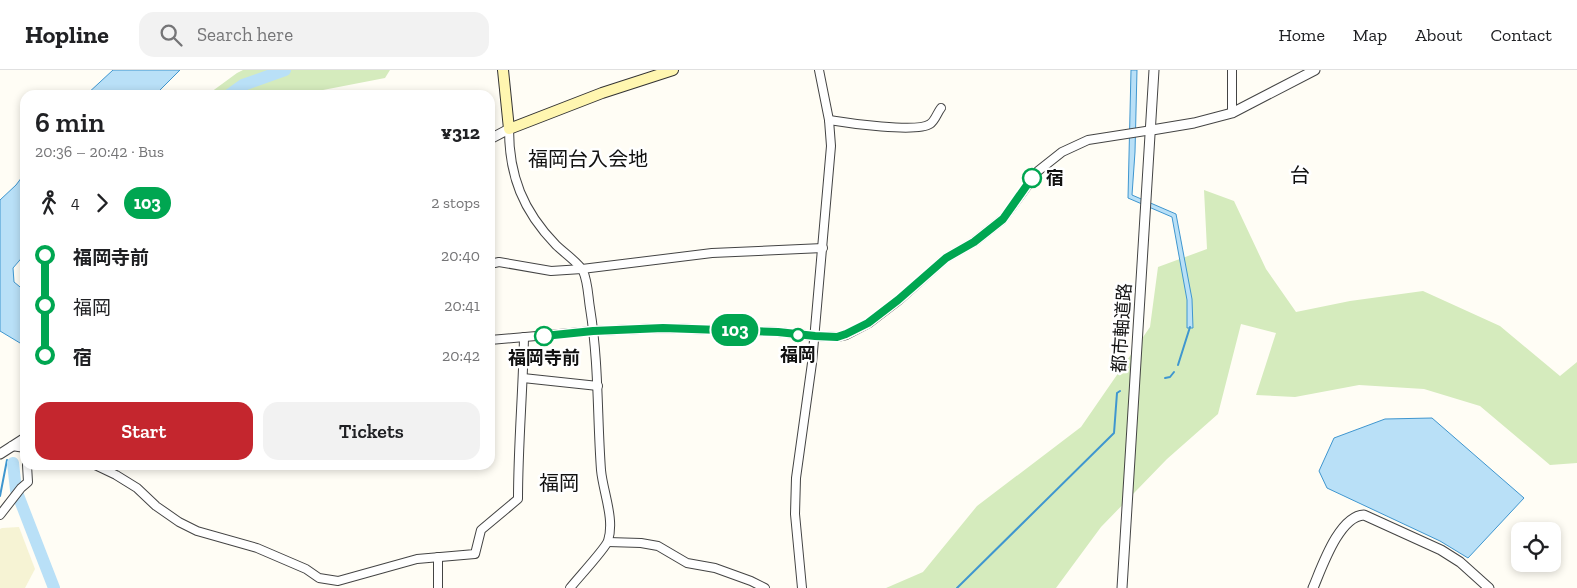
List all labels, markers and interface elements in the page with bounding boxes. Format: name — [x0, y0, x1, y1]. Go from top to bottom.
search box — [139, 12, 489, 57]
text: Hopline — [25, 20, 109, 49]
icon: search — [157, 21, 185, 49]
text: Search here — [197, 23, 293, 46]
text: Home — [1278, 24, 1325, 46]
text: Map — [1353, 24, 1387, 46]
text: About — [1415, 24, 1462, 46]
text: Contact — [1490, 24, 1552, 46]
text: 6 min — [35, 106, 105, 139]
text: ¥312 — [441, 121, 480, 144]
text: 20:36 – 20:42 · Bus — [35, 142, 164, 161]
district label: 福岡台入会地 — [528, 147, 648, 171]
district label: 台 — [1290, 163, 1310, 187]
place label: 宿 — [1046, 167, 1064, 189]
marker: 宿 — [1022, 168, 1042, 188]
icon: walk — [35, 189, 63, 217]
icon: forward — [88, 189, 116, 217]
text: 103 — [134, 192, 161, 214]
text: 4 — [71, 193, 80, 212]
text: 2 stops — [431, 193, 480, 212]
text: 福岡寺前 — [73, 246, 149, 269]
text: 20:40 — [441, 246, 480, 265]
street label: 都市軸道路 — [1108, 282, 1136, 374]
text: 福岡 — [73, 296, 111, 319]
text: 20:41 — [444, 296, 480, 315]
line badge: 103 — [706, 314, 764, 346]
text: 103 — [721, 319, 749, 341]
marker: 福岡寺前 — [534, 326, 554, 346]
marker: 福岡 — [791, 328, 805, 342]
place label: 福岡 — [780, 344, 816, 366]
text: 宿 — [73, 346, 92, 369]
text: 20:42 — [442, 346, 480, 365]
place label: 福岡寺前 — [508, 347, 580, 369]
button: Start — [35, 402, 253, 460]
button: Tickets — [263, 402, 480, 460]
district label: 福岡 — [539, 471, 579, 495]
map controls — [1511, 522, 1561, 572]
button: locate — [1511, 522, 1561, 572]

